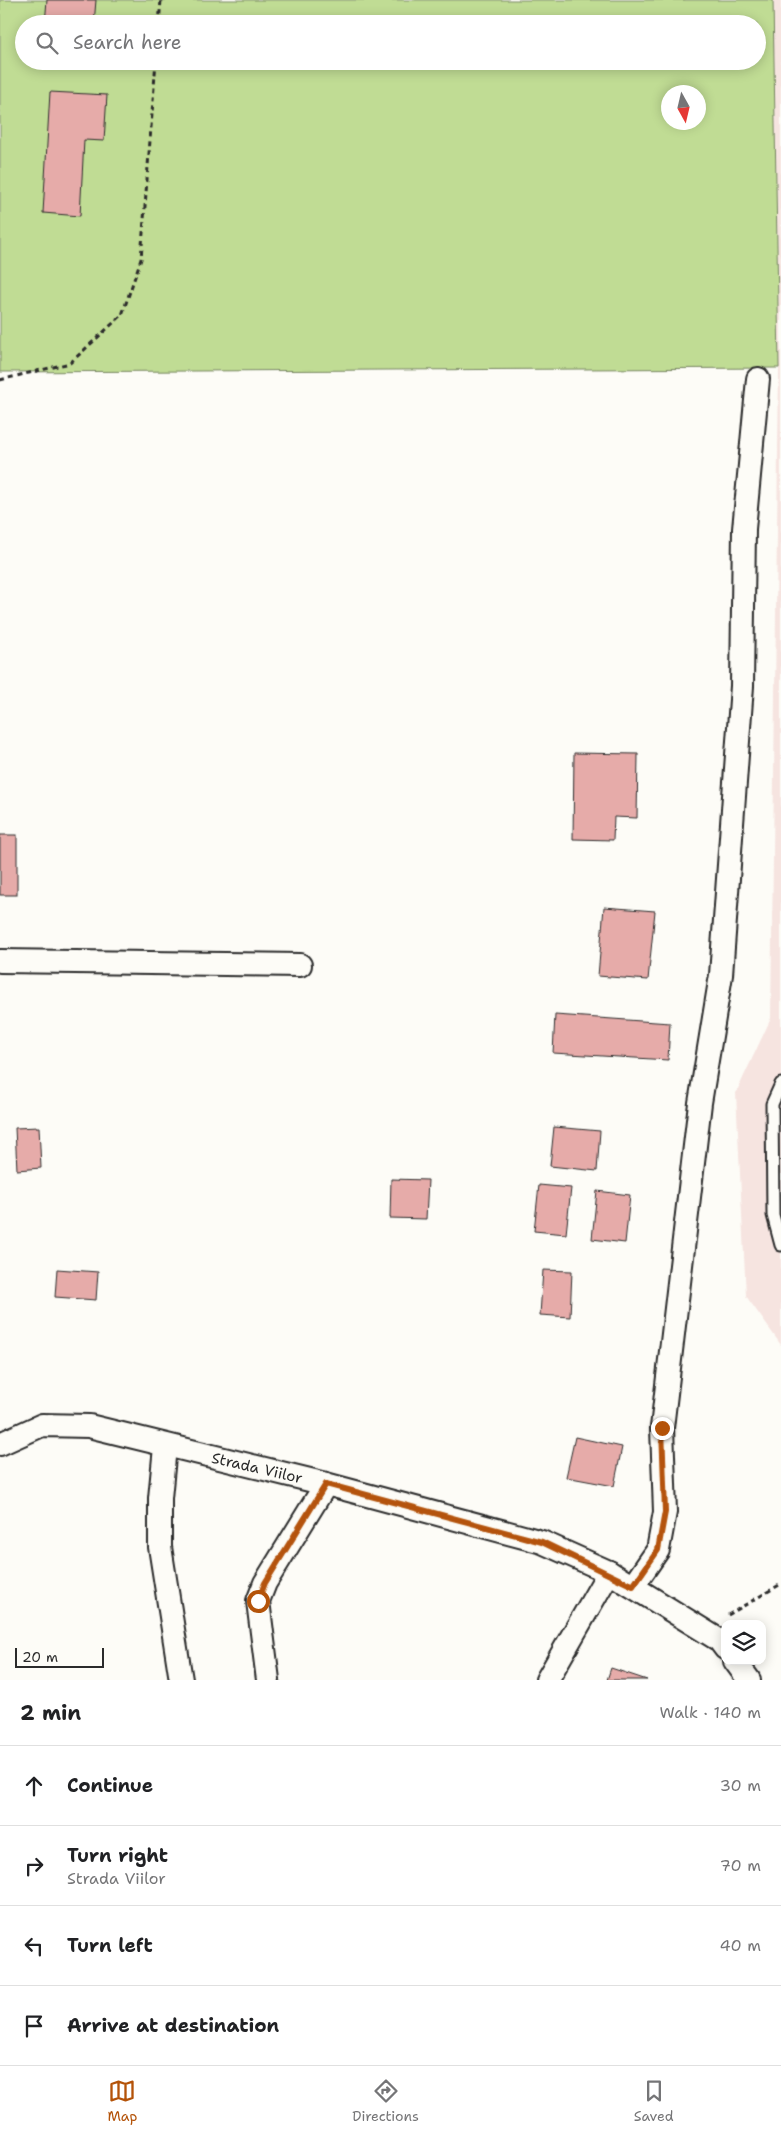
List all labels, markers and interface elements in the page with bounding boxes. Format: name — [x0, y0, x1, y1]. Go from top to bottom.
search box — [15, 15, 766, 70]
icon: search — [33, 29, 61, 57]
text: Search here — [73, 30, 182, 55]
north arrow — [661, 85, 706, 130]
route end — [651, 1417, 674, 1440]
street label: Strada Viilor — [210, 1448, 304, 1488]
route start — [247, 1590, 270, 1613]
map controls — [721, 1620, 766, 1665]
button: layers — [721, 1620, 766, 1665]
scale bar — [15, 1645, 104, 1668]
text: 20 m — [22, 1648, 58, 1666]
text: 2 min — [20, 1699, 81, 1727]
text: Walk · 140 m — [659, 1702, 761, 1723]
icon: ahead — [20, 1772, 48, 1800]
text: Continue — [67, 1773, 153, 1798]
text: 30 m — [720, 1775, 761, 1796]
text: Turn right — [67, 1843, 168, 1868]
icon: right — [20, 1852, 48, 1880]
text: 70 m — [720, 1855, 761, 1876]
text: Strada Viilor — [67, 1868, 166, 1889]
icon: left — [20, 1932, 48, 1960]
text: Turn left — [67, 1933, 153, 1958]
text: 40 m — [719, 1935, 761, 1956]
icon: arrive — [20, 2012, 48, 2040]
text: Arrive at destination — [67, 2013, 279, 2038]
tab: Map — [107, 2077, 137, 2125]
tab: Directions — [352, 2077, 419, 2125]
tab: Saved — [634, 2077, 674, 2125]

